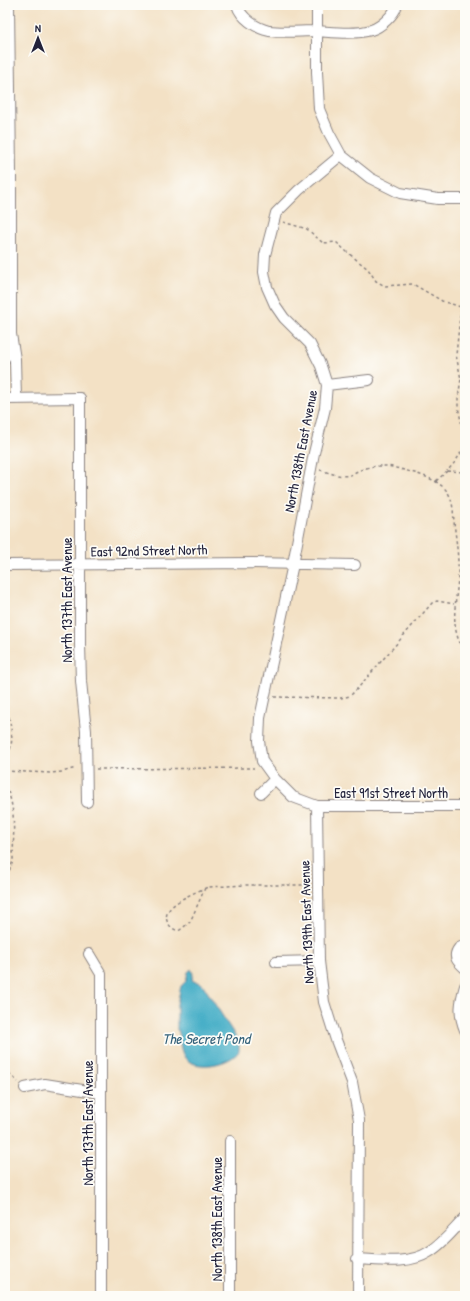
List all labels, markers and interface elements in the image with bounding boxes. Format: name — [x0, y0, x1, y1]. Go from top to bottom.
north arrow — [18, 18, 58, 58]
text: N — [35, 21, 41, 35]
street label: North 138th East Avenue — [279, 388, 321, 514]
street label: North 137th East Avenue — [57, 537, 76, 663]
street label: East 92nd Street North — [90, 539, 208, 561]
street label: East 91st Street North — [334, 783, 448, 802]
street label: North 139th East Avenue — [294, 860, 318, 984]
water label: The Secret Pond — [162, 1028, 252, 1049]
street label: North 137th East Avenue — [78, 1060, 97, 1186]
street label: North 138th East Avenue — [207, 1156, 226, 1281]

